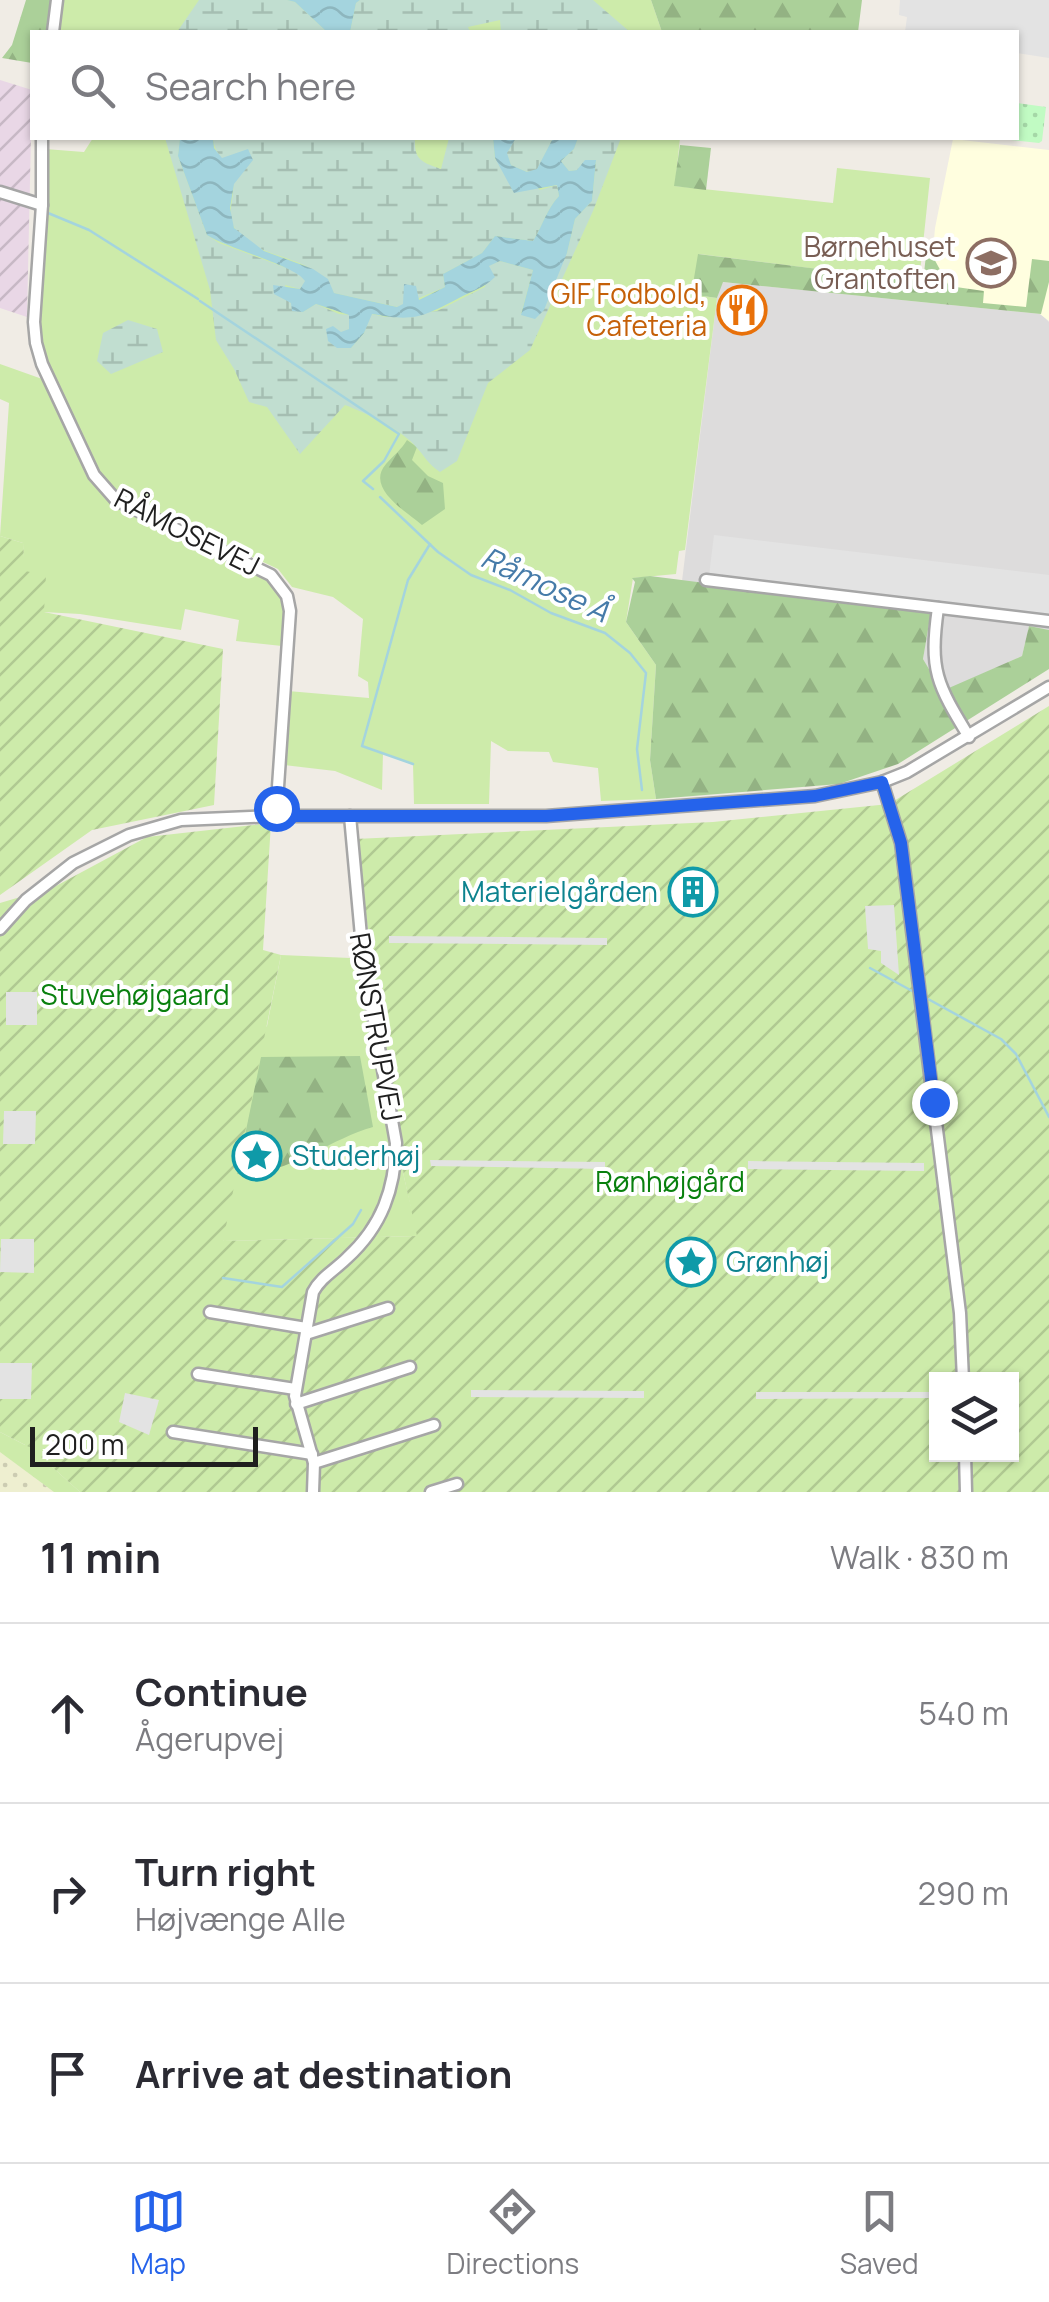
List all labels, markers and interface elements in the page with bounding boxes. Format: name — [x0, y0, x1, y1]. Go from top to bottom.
search box — [30, 30, 1019, 140]
icon: search — [65, 58, 120, 113]
text: Search here — [145, 59, 356, 111]
place label: Børnehuset Grantoften — [804, 227, 956, 297]
school or university icon: Børnehuset Grantoften — [965, 237, 1017, 289]
place label: GIF Fodbold, Cafeteria — [550, 274, 707, 344]
restaurant icon: GIF Fodbold, Cafeteria — [716, 284, 768, 336]
street label: RÅMOSEVEJ — [108, 478, 267, 584]
water label: Råmose Å — [475, 536, 617, 632]
route start — [254, 786, 300, 832]
building icon: Materielgården — [667, 866, 719, 918]
place label: Materielgården — [461, 872, 658, 910]
street label: RØNSTRUPVEJ — [342, 929, 412, 1124]
park label: Stuvehøjgaard — [40, 975, 230, 1013]
route end — [912, 1080, 958, 1126]
place icon: Studerhøj — [231, 1130, 283, 1182]
place label: Studerhøj — [292, 1136, 420, 1174]
park label: Rønhøjgård — [595, 1162, 745, 1200]
place icon: Grønhøj — [665, 1236, 717, 1288]
place label: Grønhøj — [726, 1242, 829, 1280]
map controls — [929, 1372, 1019, 1462]
button: layers — [929, 1372, 1019, 1462]
scale bar — [30, 1422, 258, 1466]
text: 200 m — [45, 1425, 124, 1463]
text: 11 min — [40, 1528, 161, 1586]
text: Walk · 830 m — [830, 1535, 1009, 1579]
text: Continue — [135, 1665, 308, 1717]
icon: ahead — [40, 1686, 95, 1741]
text: 540 m — [919, 1691, 1009, 1735]
text: Ågerupvej — [135, 1717, 284, 1761]
text: Turn right — [135, 1845, 316, 1897]
icon: right — [40, 1866, 95, 1921]
text: 290 m — [918, 1871, 1009, 1915]
text: Højvænge Alle — [135, 1897, 346, 1941]
icon: arrive — [40, 2046, 95, 2101]
text: Arrive at destination — [135, 2047, 512, 2099]
tab: Map — [130, 2184, 186, 2282]
tab: Directions — [447, 2184, 579, 2282]
tab: Saved — [840, 2184, 919, 2282]

